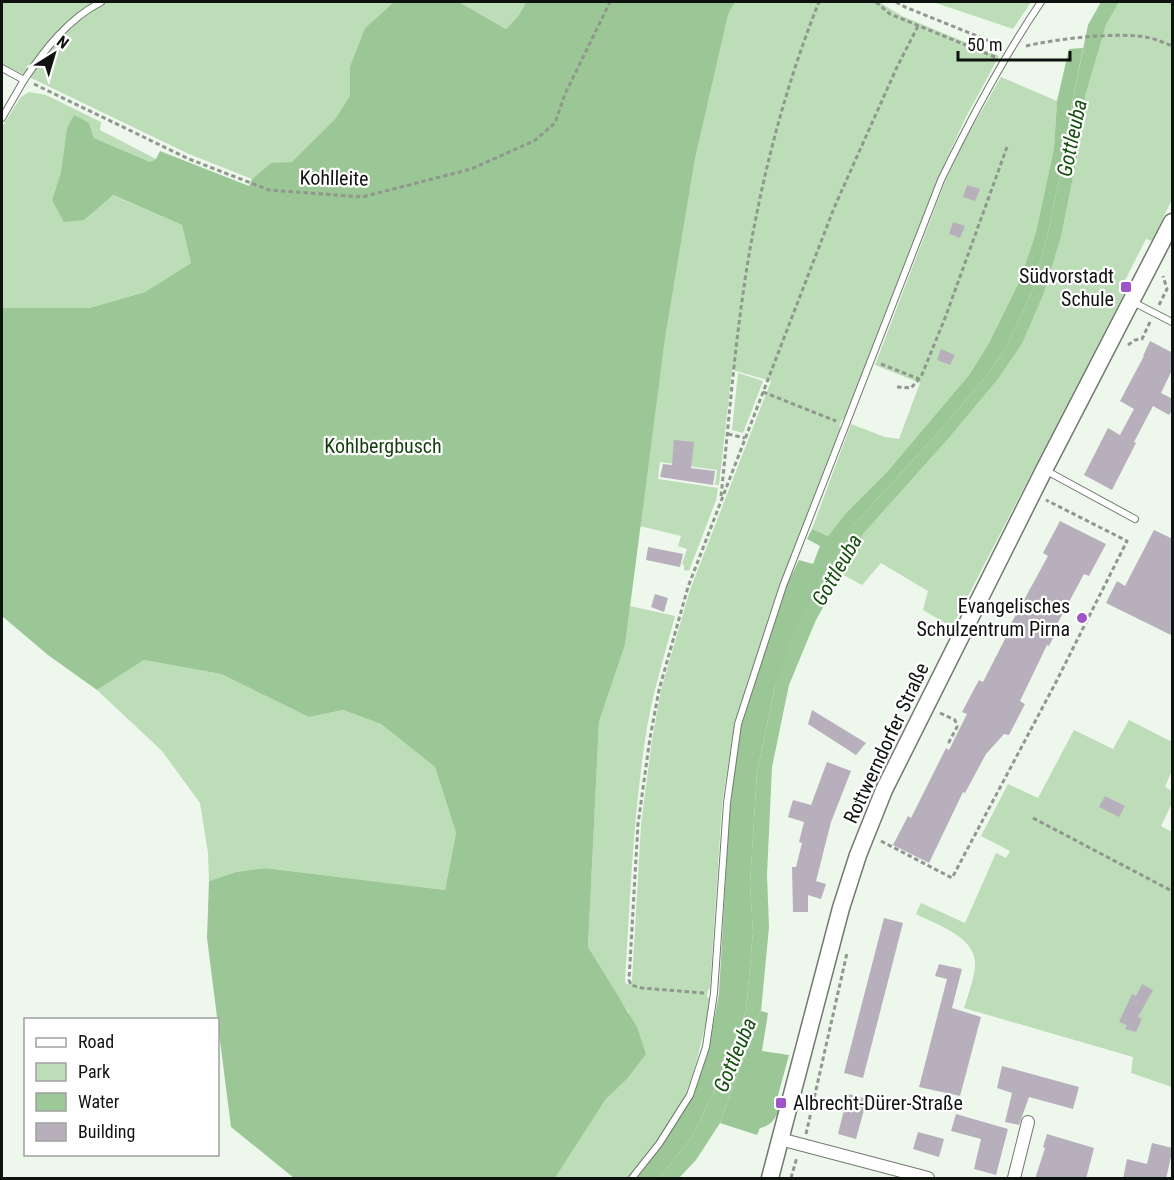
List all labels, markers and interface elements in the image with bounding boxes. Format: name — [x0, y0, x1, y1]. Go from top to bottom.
north arrow — [24, 24, 84, 84]
scale bar — [958, 24, 1070, 62]
text: N — [53, 32, 72, 53]
text: 50 m — [967, 34, 1002, 55]
water label: Gottleuba — [1052, 97, 1092, 179]
street label: Kohlleite — [299, 165, 369, 191]
place label: Südvorstadt Schule — [1019, 264, 1114, 311]
marker: Südvorstadt Schule — [1119, 280, 1133, 294]
park label: Kohlbergbusch — [324, 434, 442, 458]
water label: Gottleuba — [807, 530, 867, 610]
place label: Evangelisches Schulzentrum Pirna — [916, 594, 1070, 641]
marker: Evangelisches Schulzentrum Pirna — [1075, 611, 1089, 625]
street label: Rottwerndorfer Straße — [838, 659, 934, 827]
water label: Gottleuba — [709, 1014, 761, 1096]
legend — [24, 1018, 219, 1156]
text: Road — [78, 1031, 114, 1052]
text: Park — [78, 1061, 110, 1082]
text: Water — [78, 1091, 120, 1112]
place label: Albrecht-Dürer-Straße — [793, 1091, 963, 1115]
marker: Albrecht-Dürer-Straße — [774, 1096, 788, 1110]
text: Building — [78, 1121, 135, 1142]

